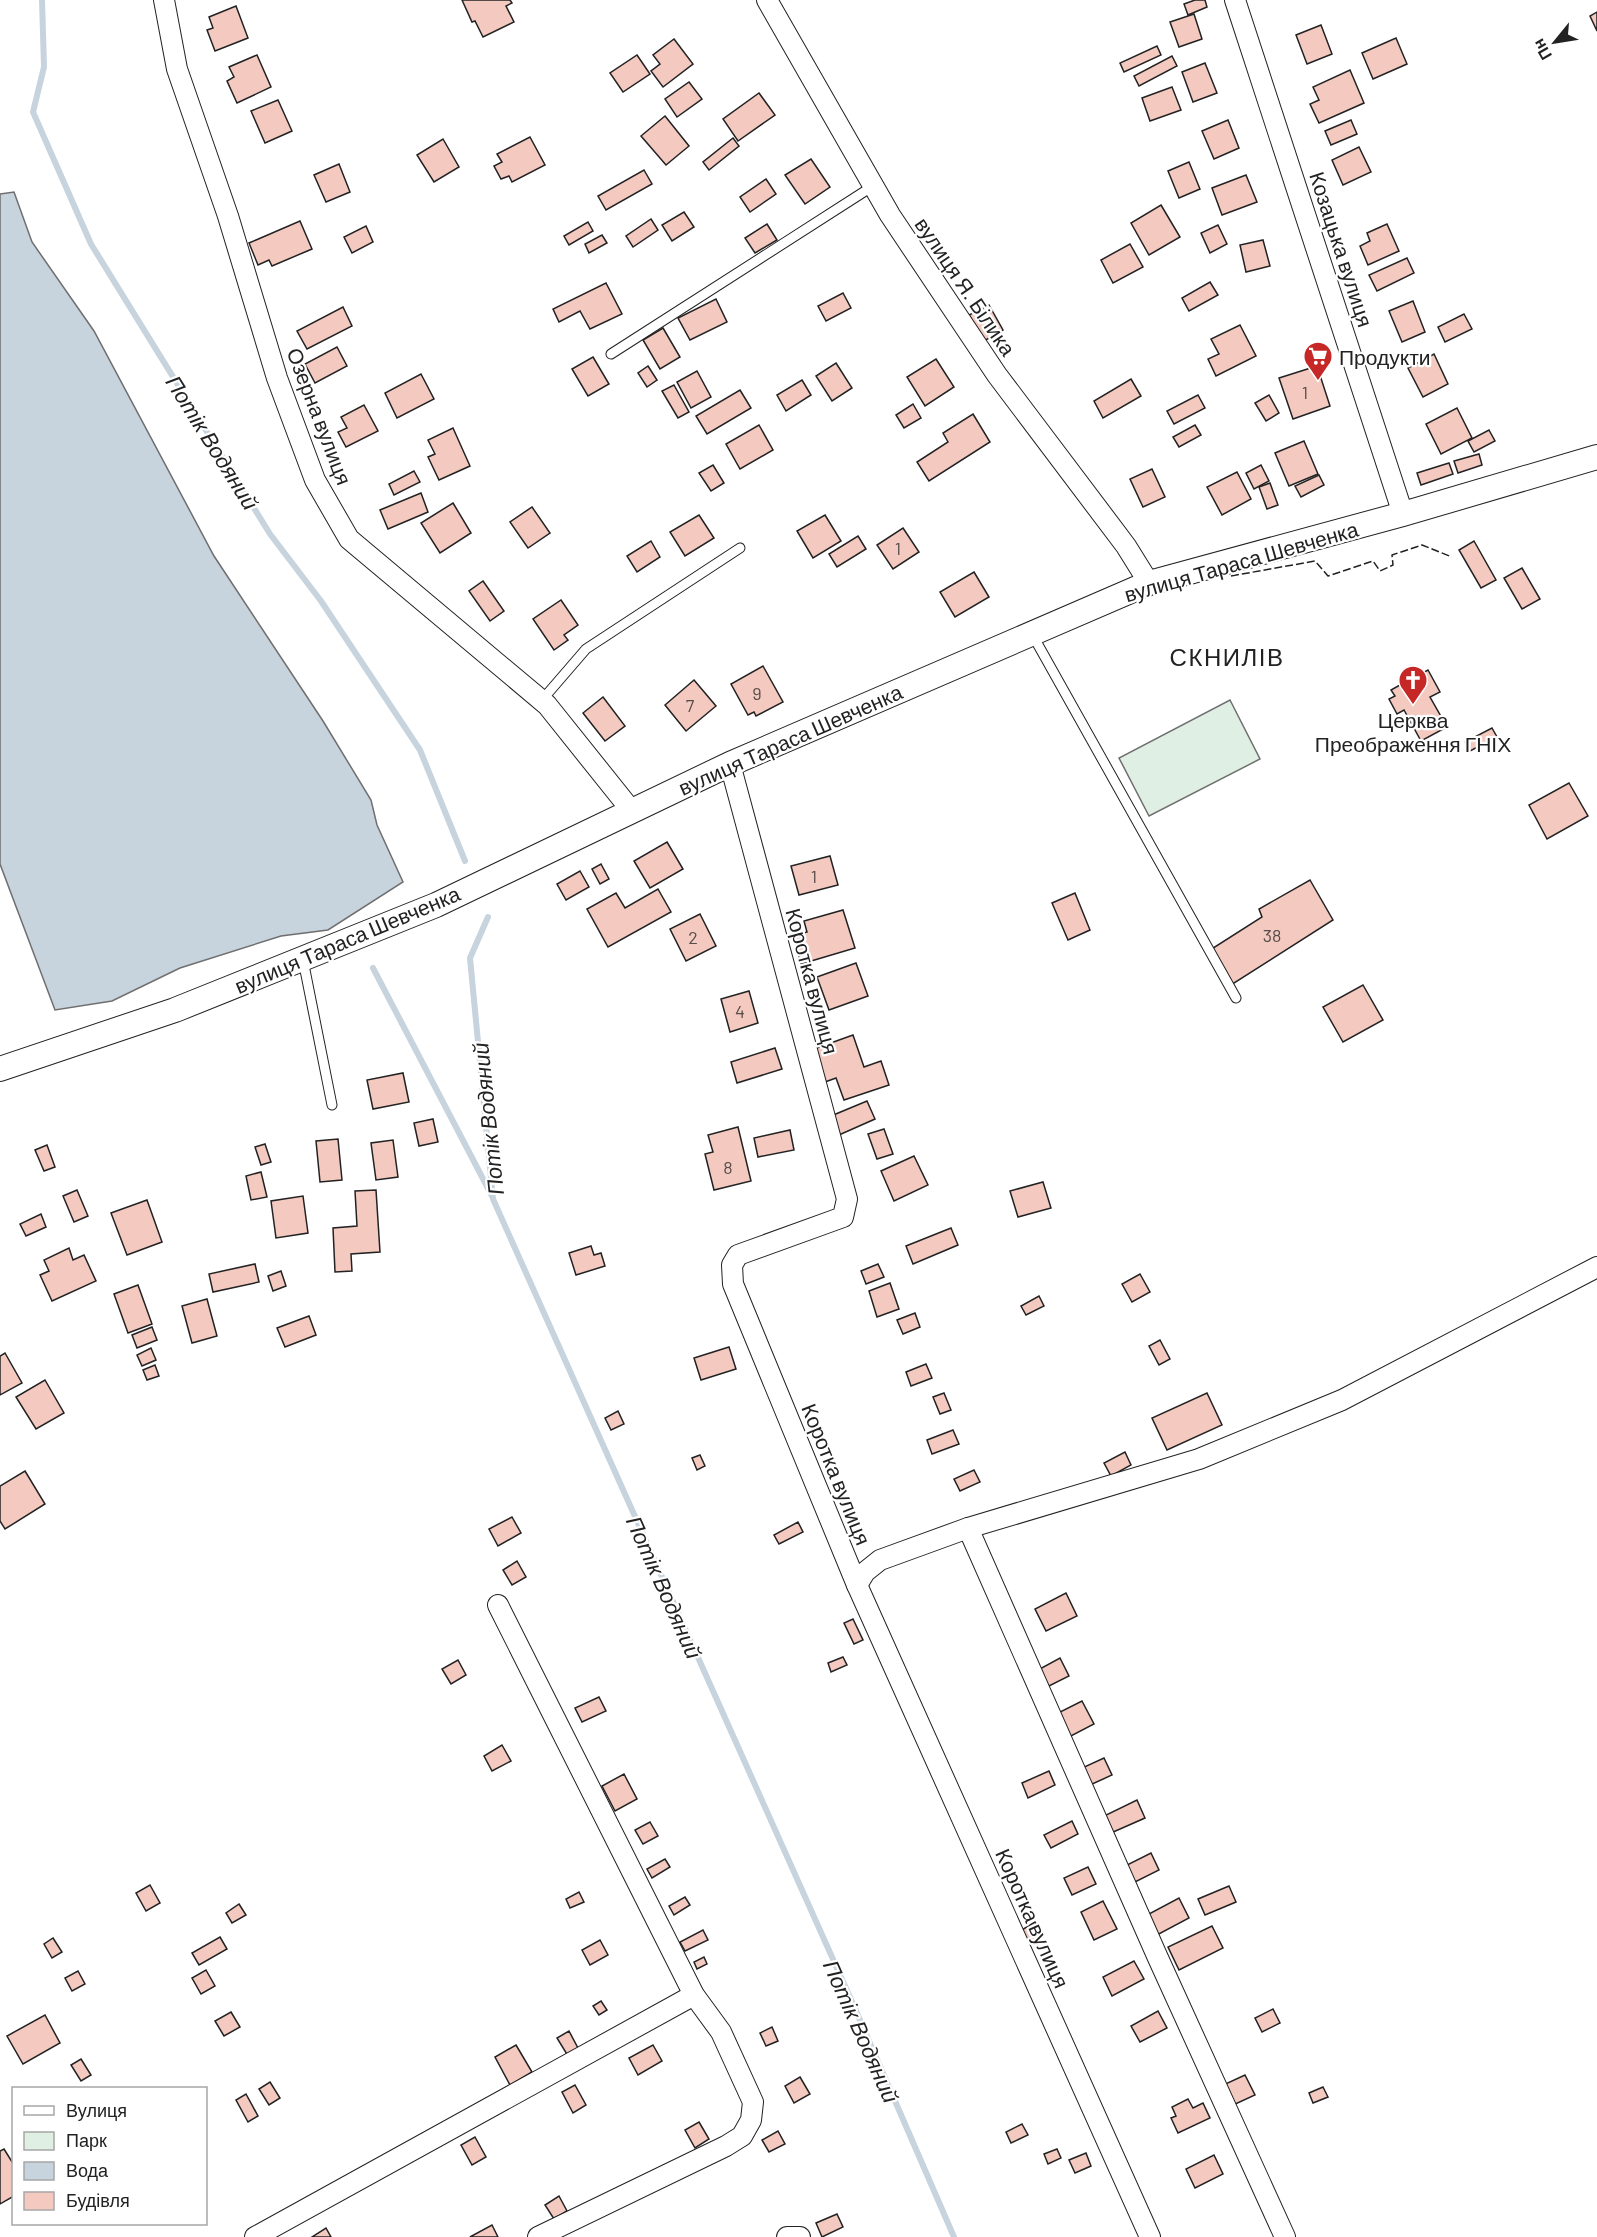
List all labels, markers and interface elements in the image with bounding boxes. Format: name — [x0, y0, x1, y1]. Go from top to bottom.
north arrow — [1525, 12, 1585, 72]
text: Пн — [1528, 36, 1555, 64]
street label: Козацька вулиця — [1305, 168, 1379, 330]
street label: вулиця Я. Білика — [911, 212, 1022, 360]
supermarket icon: Продукти — [1302, 340, 1334, 382]
street label: Озерна вулиця — [282, 344, 358, 488]
place label: Продукти — [1339, 344, 1431, 369]
water label: Потік Водяний — [161, 370, 265, 514]
house number: 1 — [1302, 381, 1308, 403]
street label: вулиця Тараса Шевченка — [1121, 516, 1361, 606]
house number: 1 — [895, 537, 901, 559]
district label: СКНИЛІВ — [1170, 642, 1284, 671]
church icon: Церква Преображення ГНІХ — [1397, 664, 1429, 706]
street label: вулиця Тараса Шевченка — [674, 678, 906, 800]
house number: 9 — [752, 682, 762, 704]
house number: 7 — [686, 694, 695, 716]
place label: Церква Преображення ГНІХ — [1315, 707, 1511, 756]
house number: 1 — [811, 865, 817, 887]
street label: вулиця Тараса Шевченка — [231, 880, 464, 998]
street label: Коротка вулиця — [782, 905, 844, 1057]
house number: 38 — [1263, 924, 1281, 946]
house number: 2 — [688, 926, 698, 948]
house number: 4 — [735, 1000, 745, 1022]
water label: Потік Водяний — [466, 1041, 508, 1197]
house number: 8 — [723, 1156, 733, 1178]
street label: Коротка вулиця — [797, 1400, 877, 1548]
water label: Потік Водяний — [622, 1512, 708, 1662]
street label: Коротка вулиця — [991, 1844, 1075, 1992]
water label: Потік Водяний — [819, 1956, 905, 2106]
legend — [12, 2087, 207, 2225]
text: Вулиця — [66, 2099, 127, 2121]
text: Парк — [66, 2129, 107, 2151]
text: Вода — [66, 2159, 109, 2181]
text: Будівля — [66, 2189, 130, 2211]

